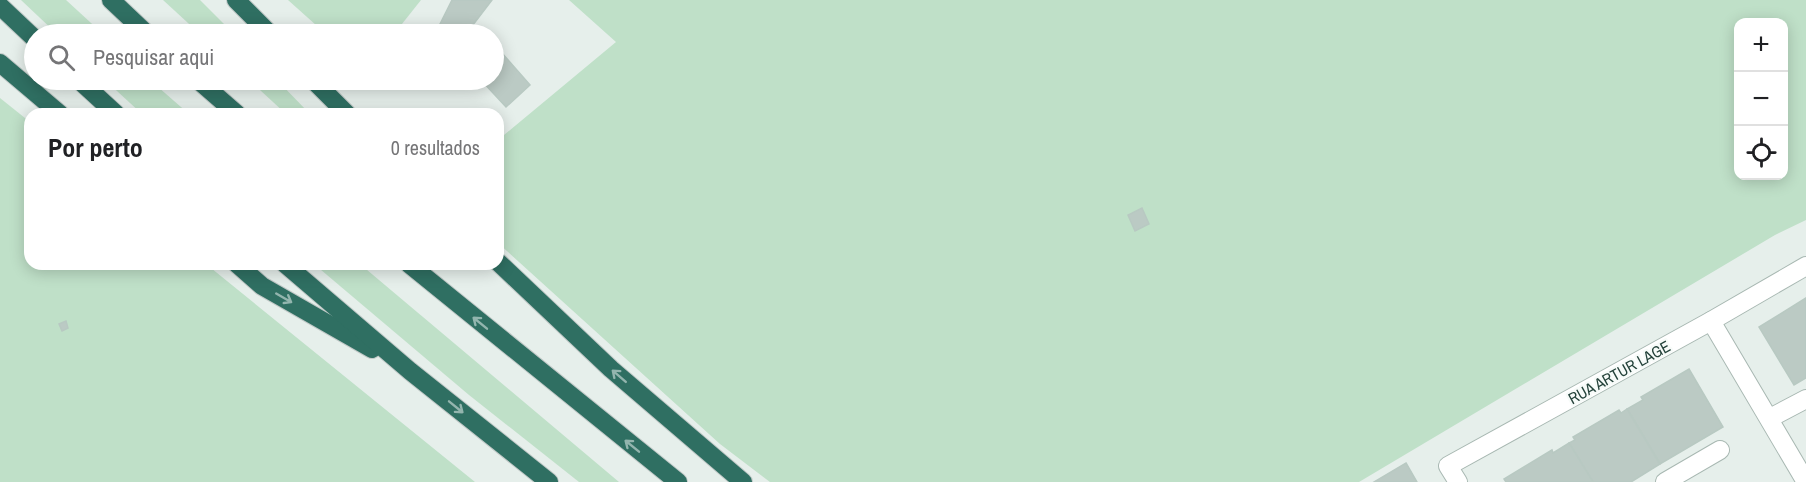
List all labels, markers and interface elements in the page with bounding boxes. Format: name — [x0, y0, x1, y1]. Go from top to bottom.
map controls — [1734, 18, 1788, 180]
button: + — [1734, 18, 1788, 72]
search box — [24, 24, 504, 90]
icon: search — [45, 41, 78, 74]
text: Pesquisar aqui — [93, 42, 214, 72]
button: − — [1734, 72, 1788, 126]
button: locate — [1734, 126, 1788, 180]
text: Por perto — [48, 130, 143, 165]
text: 0 resultados — [391, 134, 480, 161]
one-way arrow — [275, 292, 292, 304]
one-way arrow — [472, 317, 488, 330]
street label: RUA ARTUR LAGE — [1564, 335, 1674, 409]
one-way arrow — [611, 369, 627, 382]
one-way arrow — [447, 401, 463, 414]
one-way arrow — [624, 439, 640, 452]

